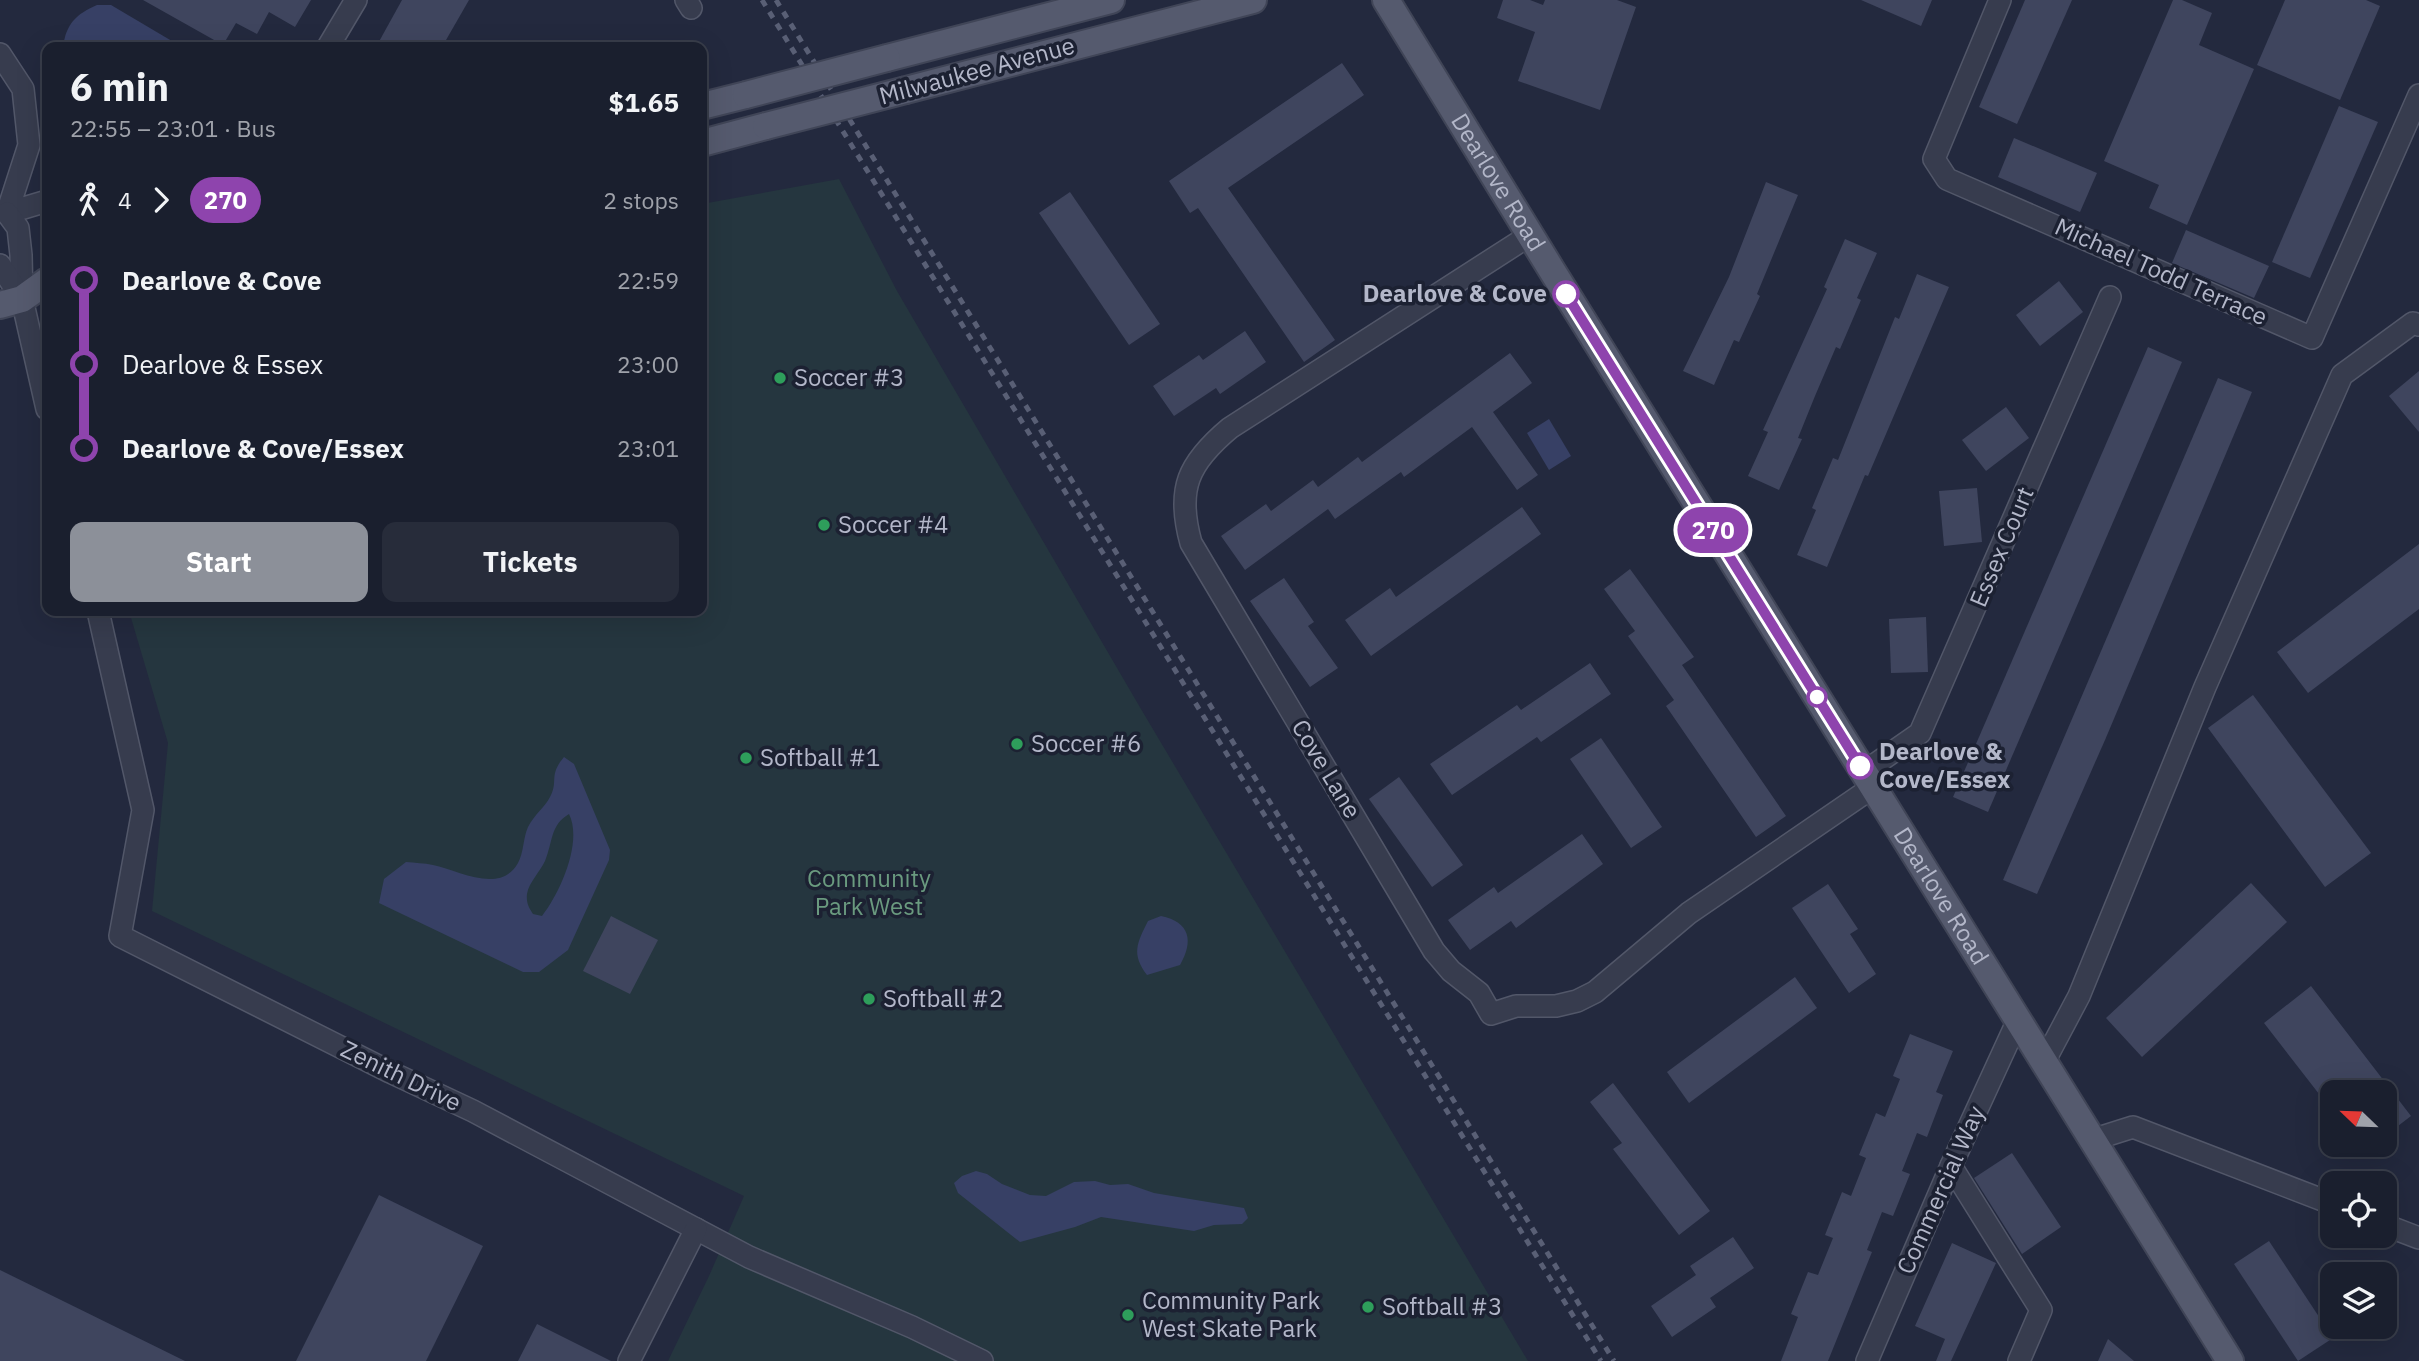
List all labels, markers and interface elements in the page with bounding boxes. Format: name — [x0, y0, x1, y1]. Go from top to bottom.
street label: Milwaukee Avenue — [876, 29, 1078, 111]
text: 6 min — [70, 62, 169, 111]
text: $1.65 — [609, 85, 679, 119]
street label: Dearlove Road — [1444, 107, 1553, 257]
text: 22:55 – 23:01 · Bus — [70, 113, 276, 143]
icon: walk — [70, 181, 108, 219]
icon: forward — [142, 181, 180, 219]
text: 270 — [204, 184, 247, 216]
text: 4 — [118, 185, 132, 215]
text: 2 stops — [603, 185, 679, 215]
street label: Michael Todd Terrace — [2050, 210, 2273, 332]
text: Dearlove & Cove — [122, 263, 322, 297]
text: 22:59 — [617, 265, 679, 295]
place label: Dearlove & Cove — [1363, 277, 1547, 309]
marker: Dearlove & Cove — [1553, 281, 1579, 307]
text: Dearlove & Essex — [122, 347, 323, 381]
text: 23:00 — [617, 349, 679, 379]
place label: Soccer #3 — [794, 361, 904, 393]
marker: Soccer #3 — [772, 370, 788, 386]
text: Dearlove & Cove/Essex — [122, 431, 404, 465]
text: 23:01 — [617, 433, 679, 463]
street label: Essex Court — [1961, 482, 2041, 611]
line badge: 270 — [1673, 507, 1753, 553]
place label: Soccer #4 — [838, 508, 948, 540]
text: 270 — [1691, 514, 1735, 546]
marker: Soccer #4 — [816, 517, 832, 533]
button: Start — [70, 522, 368, 602]
button: Tickets — [382, 522, 679, 602]
unlabelled marker — [1807, 687, 1827, 707]
street label: Cove Lane — [1285, 713, 1369, 824]
place label: Soccer #6 — [1031, 727, 1141, 759]
place label: Dearlove & Cove/Essex — [1879, 735, 2011, 795]
marker: Soccer #6 — [1009, 736, 1025, 752]
place label: Softball #1 — [760, 741, 880, 773]
marker: Softball #1 — [738, 750, 754, 766]
marker: Dearlove & Cove/Essex — [1847, 753, 1873, 779]
street label: Dearlove Road — [1887, 821, 1997, 970]
park label: Community Park West — [807, 862, 931, 922]
place label: Softball #2 — [883, 982, 1003, 1014]
marker: Softball #2 — [861, 991, 877, 1007]
street label: Zenith Drive — [336, 1032, 467, 1118]
north arrow — [2320, 1080, 2398, 1157]
map controls — [2320, 1080, 2397, 1339]
street label: Commercial Way — [1889, 1100, 1992, 1279]
button: locate — [2320, 1171, 2397, 1248]
button: layers — [2320, 1262, 2397, 1339]
place label: Community Park West Skate Park — [1142, 1284, 1321, 1344]
place label: Softball #3 — [1382, 1290, 1502, 1322]
marker: Softball #3 — [1360, 1299, 1376, 1315]
marker: Community Park West Skate Park — [1120, 1307, 1136, 1323]

